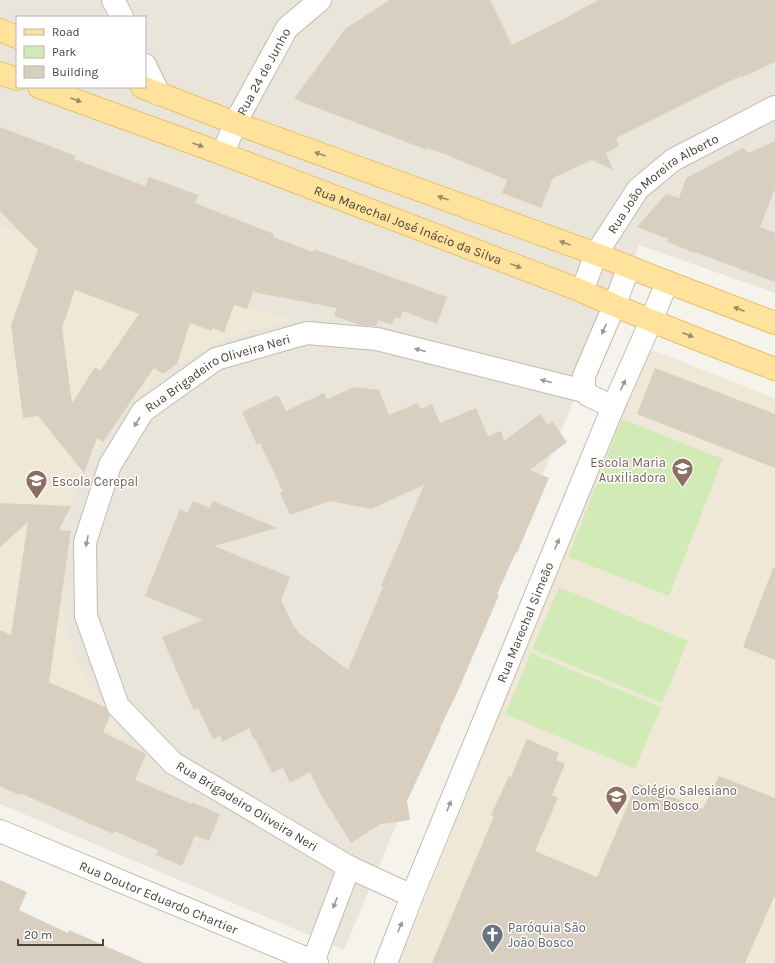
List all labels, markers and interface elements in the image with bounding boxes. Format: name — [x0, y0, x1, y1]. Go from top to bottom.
legend — [16, 16, 146, 88]
text: Road — [52, 25, 80, 39]
street label: Rua 24 de Junho — [233, 25, 293, 118]
text: Park — [52, 45, 77, 59]
text: Building — [52, 65, 99, 79]
one-way arrow — [70, 98, 82, 104]
street label: Rua João Moreira Alberto — [604, 130, 721, 236]
one-way arrow — [192, 143, 204, 149]
one-way arrow — [314, 151, 326, 157]
street label: Rua Marechal José Inácio da Silva — [312, 182, 504, 267]
one-way arrow — [436, 195, 448, 201]
one-way arrow — [558, 239, 570, 245]
one-way arrow — [510, 263, 522, 269]
one-way arrow — [732, 306, 744, 312]
one-way arrow — [601, 324, 607, 335]
street label: Rua Brigadeiro Oliveira Neri — [142, 331, 292, 415]
one-way arrow — [682, 332, 694, 338]
one-way arrow — [414, 347, 426, 353]
one-way arrow — [540, 378, 552, 384]
one-way arrow — [620, 379, 626, 390]
one-way arrow — [133, 416, 140, 428]
place label: Escola Maria Auxiliadora — [590, 455, 666, 485]
school or university icon: Escola Maria Auxiliadora — [669, 456, 695, 489]
school or university icon: Escola Cerepal — [23, 468, 49, 501]
place label: Escola Cerepal — [52, 474, 138, 489]
one-way arrow — [83, 535, 89, 547]
one-way arrow — [554, 538, 560, 549]
street label: Rua Marechal Simeão — [493, 560, 556, 685]
street label: Rua Brigadeiro Oliveira Neri — [174, 758, 320, 854]
place label: Colégio Salesiano Dom Bosco — [632, 783, 737, 813]
school or university icon: Colégio Salesiano Dom Bosco — [603, 784, 629, 817]
one-way arrow — [446, 801, 452, 812]
street label: Rua Doutor Eduardo Chartier — [77, 858, 240, 937]
one-way arrow — [332, 898, 338, 910]
one-way arrow — [397, 920, 403, 932]
place label: Paróquia São João Bosco — [508, 920, 586, 950]
scale bar — [18, 921, 103, 947]
church icon: Paróquia São João Bosco — [479, 921, 505, 954]
text: 20 m — [24, 928, 52, 942]

